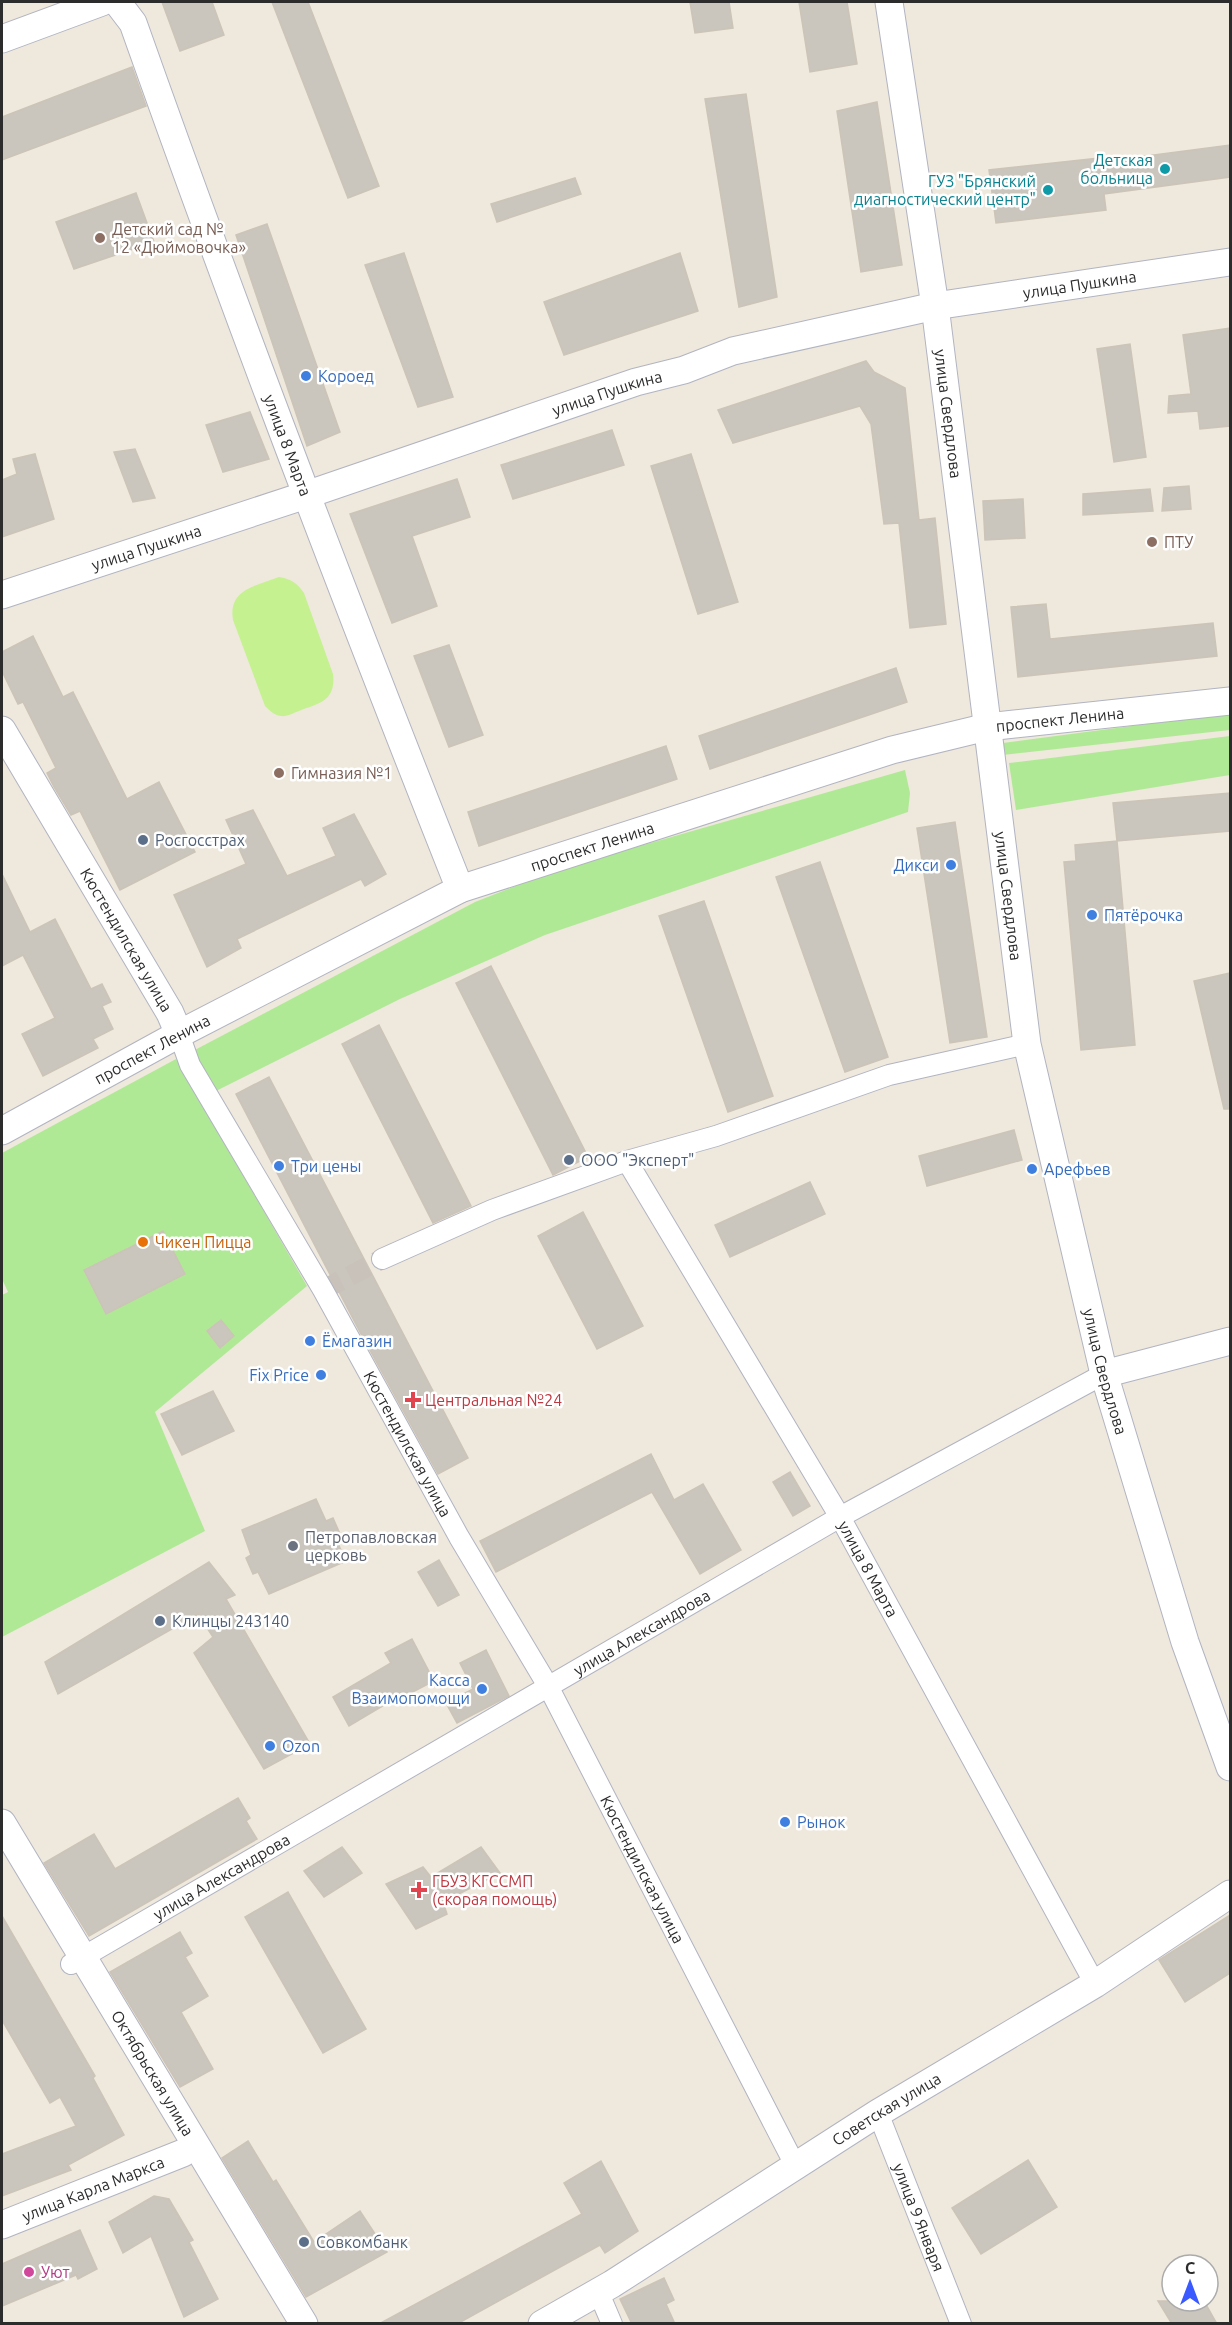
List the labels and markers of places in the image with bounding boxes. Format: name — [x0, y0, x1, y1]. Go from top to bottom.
place label: Детская больница — [1080, 151, 1153, 187]
marker: Детская больница — [1158, 162, 1172, 176]
place label: ГУЗ "Брянский диагностический центр" — [854, 172, 1036, 208]
marker: ГУЗ "Брянский диагностический центр" — [1041, 183, 1055, 197]
place label: Детский сад № 12 «Дюймовочка» — [112, 220, 246, 256]
marker: Детский сад № 12 «Дюймовочка» — [93, 231, 107, 245]
place label: Короед — [318, 367, 374, 385]
marker: Короед — [299, 369, 313, 383]
place label: ПТУ — [1164, 533, 1193, 551]
marker: ПТУ — [1145, 535, 1159, 549]
place label: Гимназия №1 — [291, 764, 392, 782]
marker: Гимназия №1 — [272, 766, 286, 780]
place label: Росгосстрах — [155, 831, 245, 849]
marker: Росгосстрах — [136, 833, 150, 847]
place label: Дикси — [893, 856, 939, 874]
marker: Дикси — [944, 858, 958, 872]
place label: Пятёрочка — [1104, 906, 1183, 924]
marker: Пятёрочка — [1085, 908, 1099, 922]
place label: ООО "Эксперт" — [581, 1151, 694, 1169]
marker: ООО "Эксперт" — [562, 1153, 576, 1167]
place label: Три цены — [291, 1157, 361, 1175]
marker: Три цены — [272, 1159, 286, 1173]
place label: Арефьев — [1044, 1160, 1111, 1178]
marker: Арефьев — [1025, 1162, 1039, 1176]
place label: Чикен Пицца — [155, 1233, 252, 1251]
marker: Чикен Пицца — [136, 1235, 150, 1249]
place label: Ёмагазин — [322, 1332, 392, 1350]
marker: Ёмагазин — [303, 1334, 317, 1348]
place label: Fix Price — [249, 1366, 309, 1384]
marker: Fix Price — [314, 1368, 328, 1382]
place label: Центральная №24 — [425, 1391, 562, 1409]
marker: Центральная №24 — [406, 1393, 420, 1407]
place label: Петропавловская церковь — [305, 1528, 437, 1564]
marker: Петропавловская церковь — [286, 1539, 300, 1553]
place label: Клинцы 243140 — [172, 1612, 289, 1630]
marker: Клинцы 243140 — [153, 1614, 167, 1628]
place label: Касса Взаимопомощи — [351, 1671, 470, 1707]
marker: Касса Взаимопомощи — [475, 1682, 489, 1696]
place label: Ozon — [282, 1737, 320, 1755]
marker: Ozon — [263, 1739, 277, 1753]
place label: Рынок — [797, 1813, 845, 1831]
marker: Рынок — [778, 1815, 792, 1829]
place label: ГБУЗ КГССМП (скорая помощь) — [432, 1872, 557, 1909]
marker: ГБУЗ КГССМП (скорая помощь) — [410, 1881, 428, 1899]
place label: Совкомбанк — [316, 2233, 408, 2251]
marker: Совкомбанк — [297, 2235, 311, 2249]
place label: Уют — [41, 2263, 70, 2281]
marker: Уют — [22, 2265, 36, 2279]

